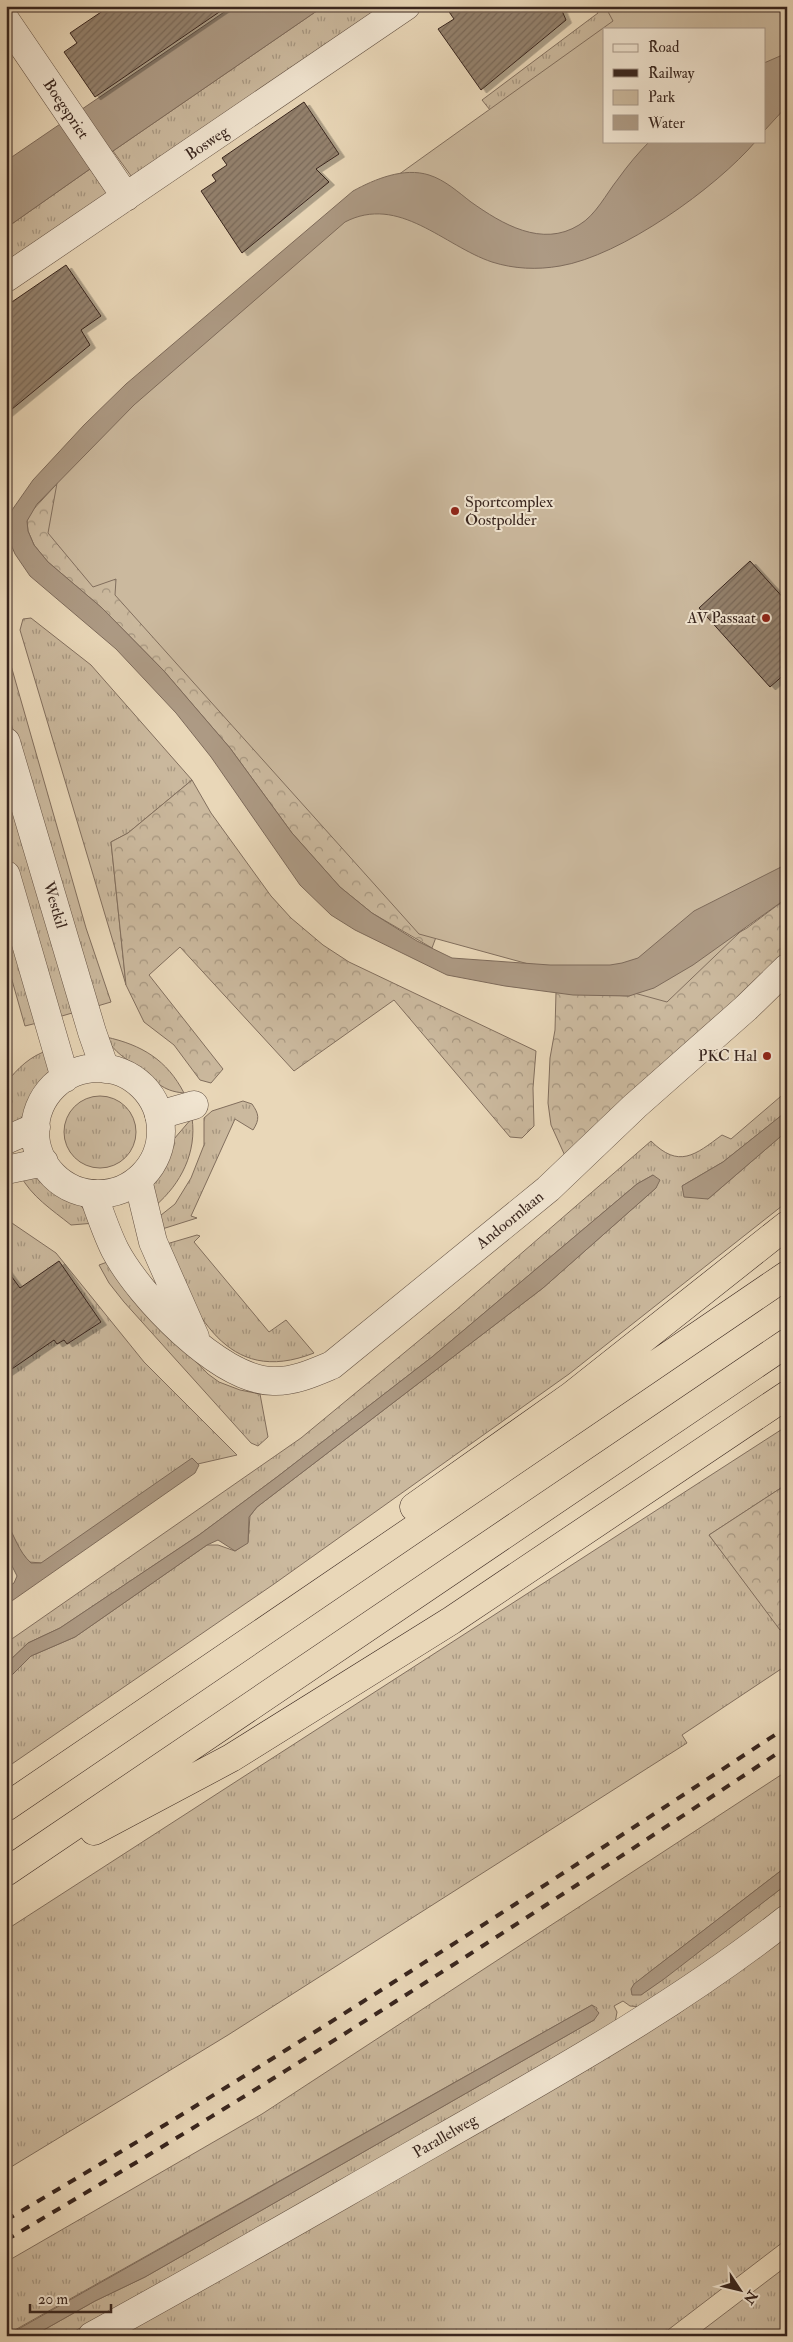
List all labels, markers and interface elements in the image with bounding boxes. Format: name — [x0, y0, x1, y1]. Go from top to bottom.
legend — [603, 28, 766, 142]
text: Road — [648, 38, 680, 57]
text: Railway — [648, 64, 695, 83]
street label: Boegspriet — [38, 75, 93, 143]
text: Park — [648, 88, 675, 107]
text: Water — [647, 114, 685, 133]
street label: Bosweg — [182, 121, 233, 165]
place label: Sportcomplex Oostpolder — [465, 492, 553, 531]
marker: Sportcomplex Oostpolder — [449, 505, 461, 517]
place label: AV Passaat — [686, 608, 756, 628]
marker: AV Passaat — [760, 612, 772, 624]
street label: Westkil — [38, 878, 72, 931]
place label: PKC Hal — [698, 1046, 757, 1066]
marker: PKC Hal — [761, 1050, 773, 1062]
street label: Andoornlaan — [471, 1187, 548, 1254]
street label: Parallelweg — [409, 2109, 482, 2162]
north arrow — [716, 2264, 766, 2314]
scale bar — [30, 2282, 111, 2314]
text: N — [739, 2286, 761, 2308]
text: 20 m — [38, 2290, 68, 2309]

